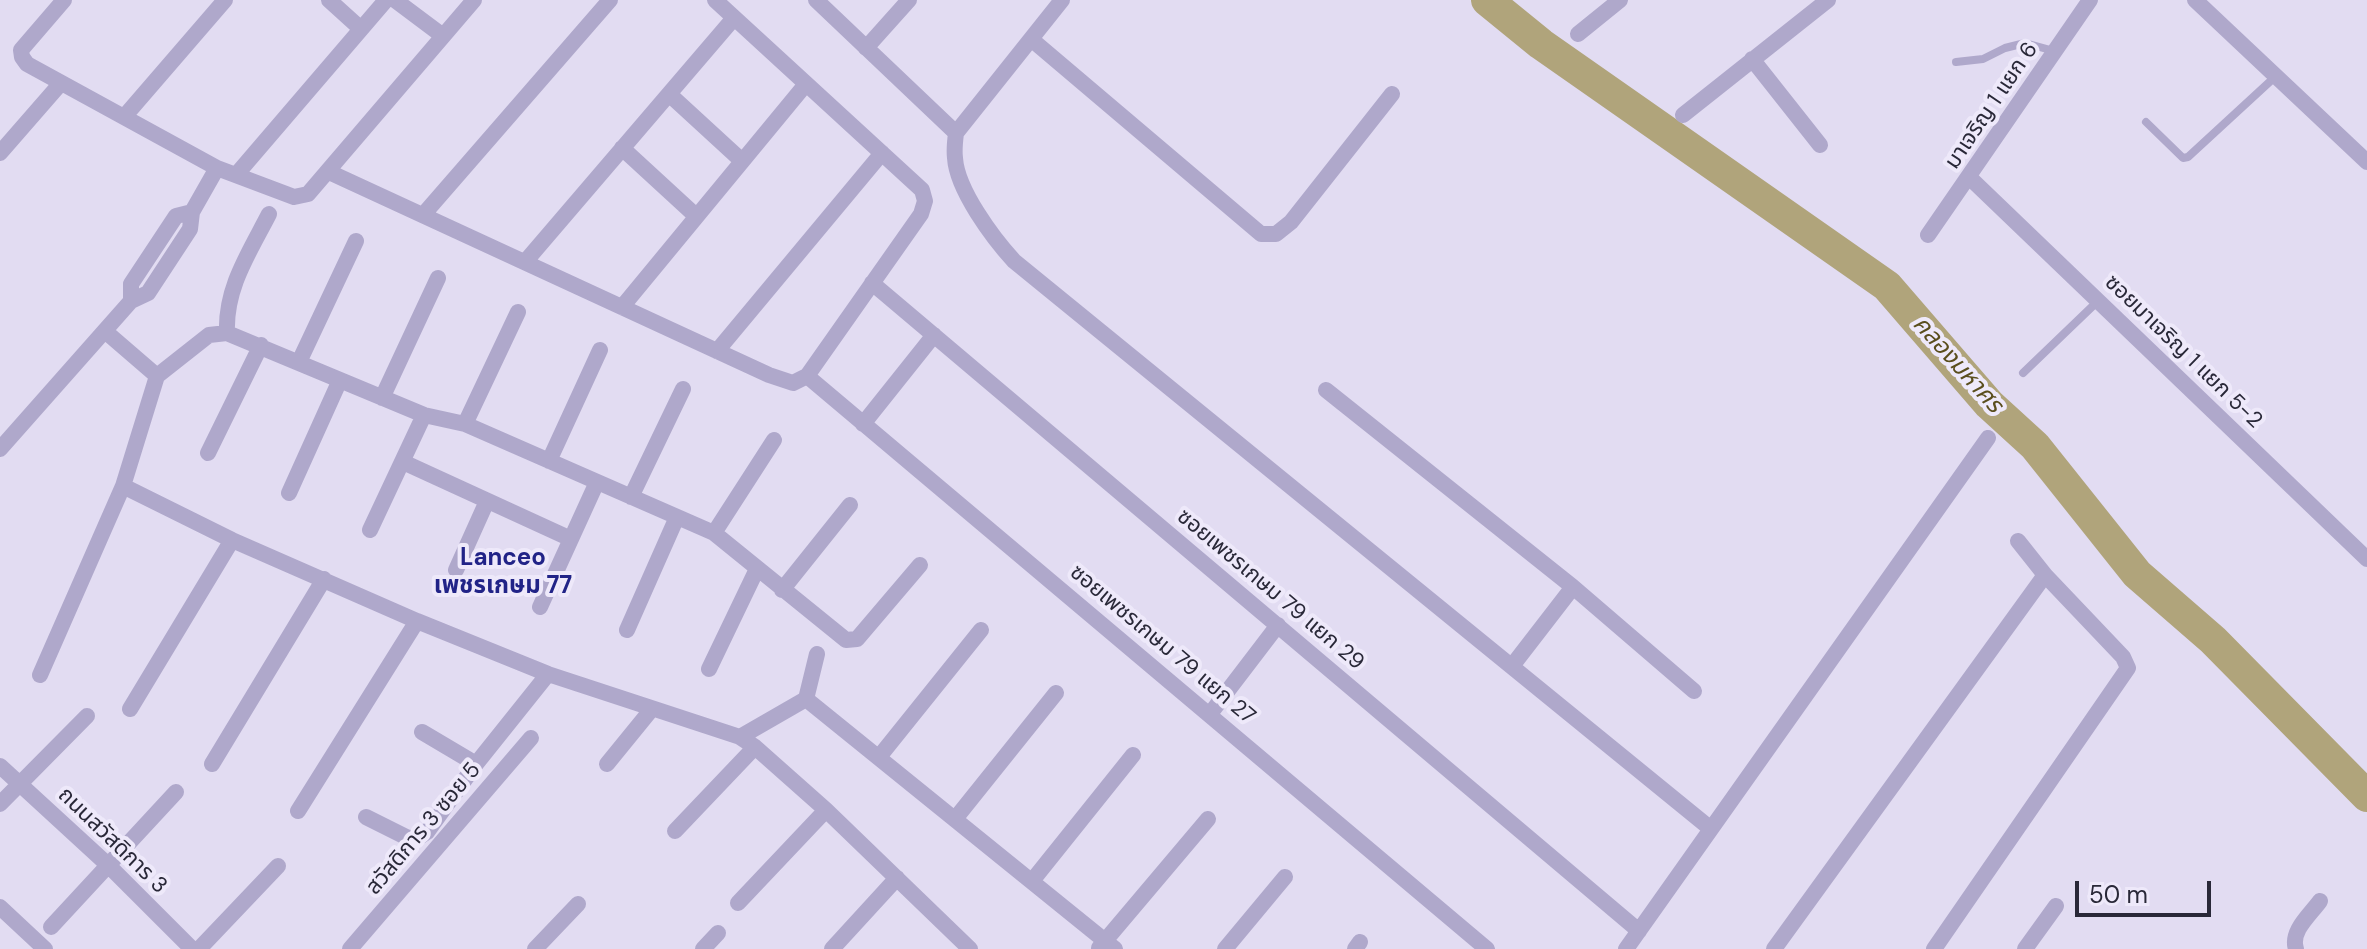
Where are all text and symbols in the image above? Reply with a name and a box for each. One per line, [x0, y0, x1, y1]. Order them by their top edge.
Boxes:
street label: มาเจริญ 1 แยก 6 [1940, 38, 2044, 174]
street label: ซอยมาเจริญ 1 แยก 5-2 [2099, 270, 2267, 434]
water label: คลองมหาศร [1906, 311, 2008, 419]
street label: ซอยเพชรเกษม 79 แยก 29 [1171, 504, 1369, 676]
district label: Lanceo เพชรเกษม 77 [434, 545, 572, 601]
street label: ซอยเพชรเกษม 79 แยก 27 [1064, 560, 1260, 730]
street label: สวัสดิการ 3 ซอย 5 [361, 758, 487, 900]
street label: ถนนสวัสดิการ 3 [52, 782, 172, 900]
scale bar [2079, 865, 2215, 915]
text: 50 m [2089, 879, 2148, 910]

